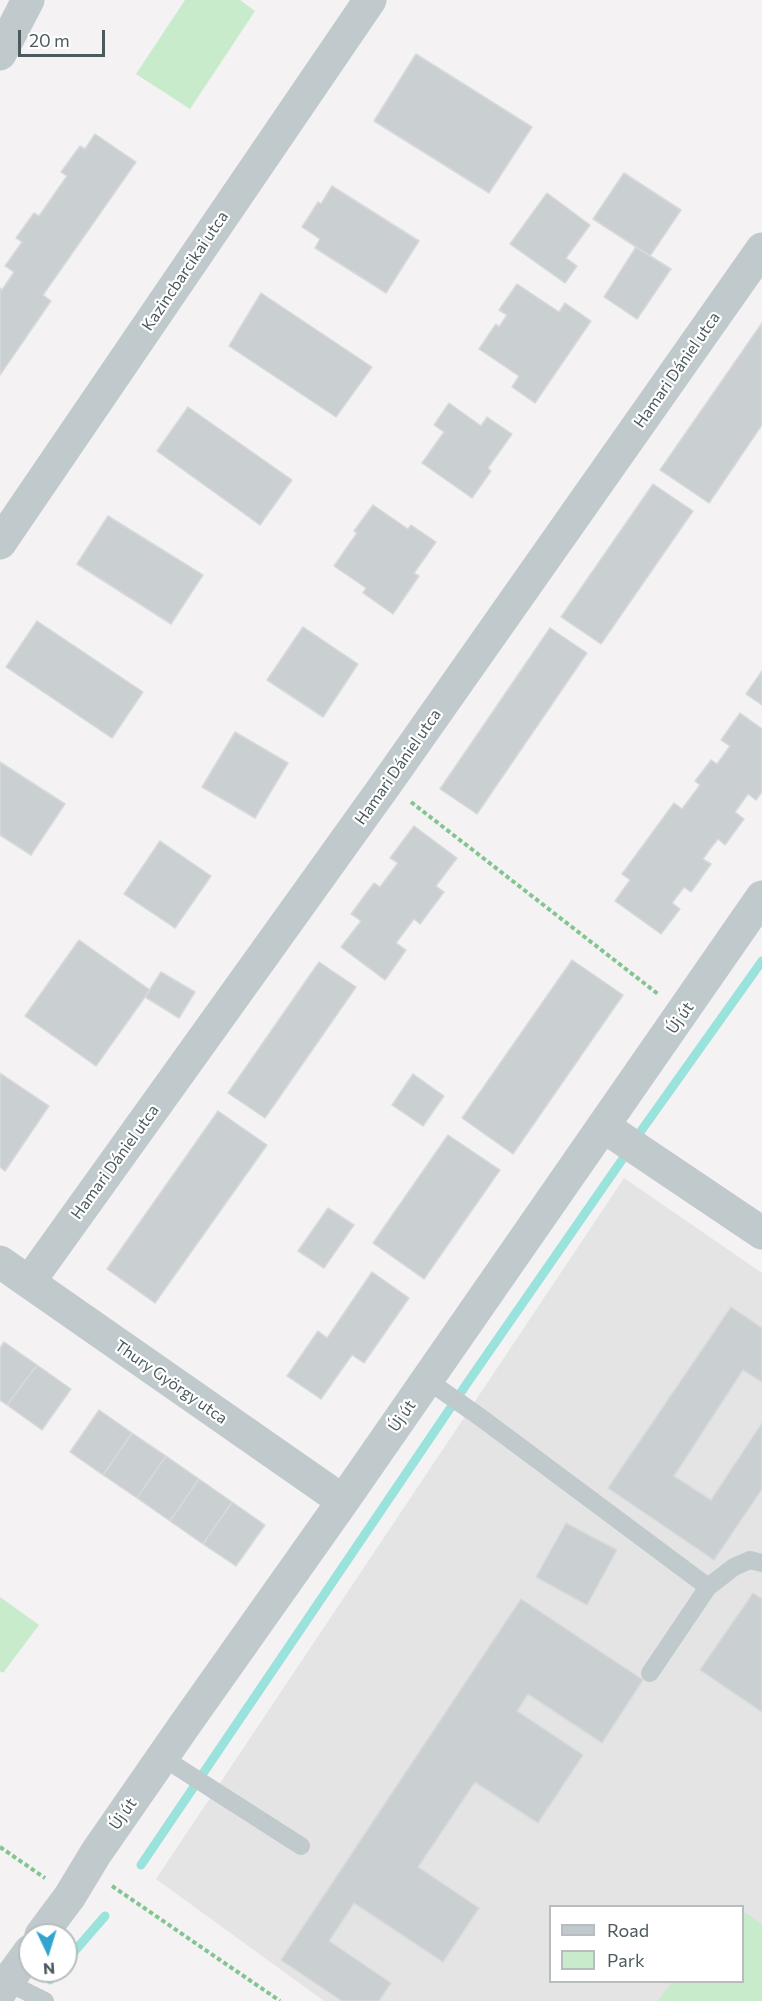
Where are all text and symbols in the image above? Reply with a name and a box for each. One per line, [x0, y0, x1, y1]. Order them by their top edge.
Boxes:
scale bar [21, 18, 108, 56]
text: 20 m [29, 29, 70, 51]
street label: Kazincbarcikai utca [138, 208, 232, 334]
street label: Hamari Dániel utca [630, 308, 724, 432]
street label: Hamari Dániel utca [351, 705, 445, 829]
street label: Új út [662, 998, 698, 1038]
street label: Hamari Dániel utca [67, 1101, 163, 1223]
street label: Thury György utca [111, 1336, 231, 1428]
street label: Új út [384, 1396, 420, 1436]
street label: Új út [105, 1794, 141, 1834]
legend [549, 1905, 744, 1983]
text: Road [607, 1919, 649, 1941]
north arrow [18, 1923, 78, 1983]
text: Park [607, 1949, 645, 1971]
text: N [43, 1960, 56, 1979]

